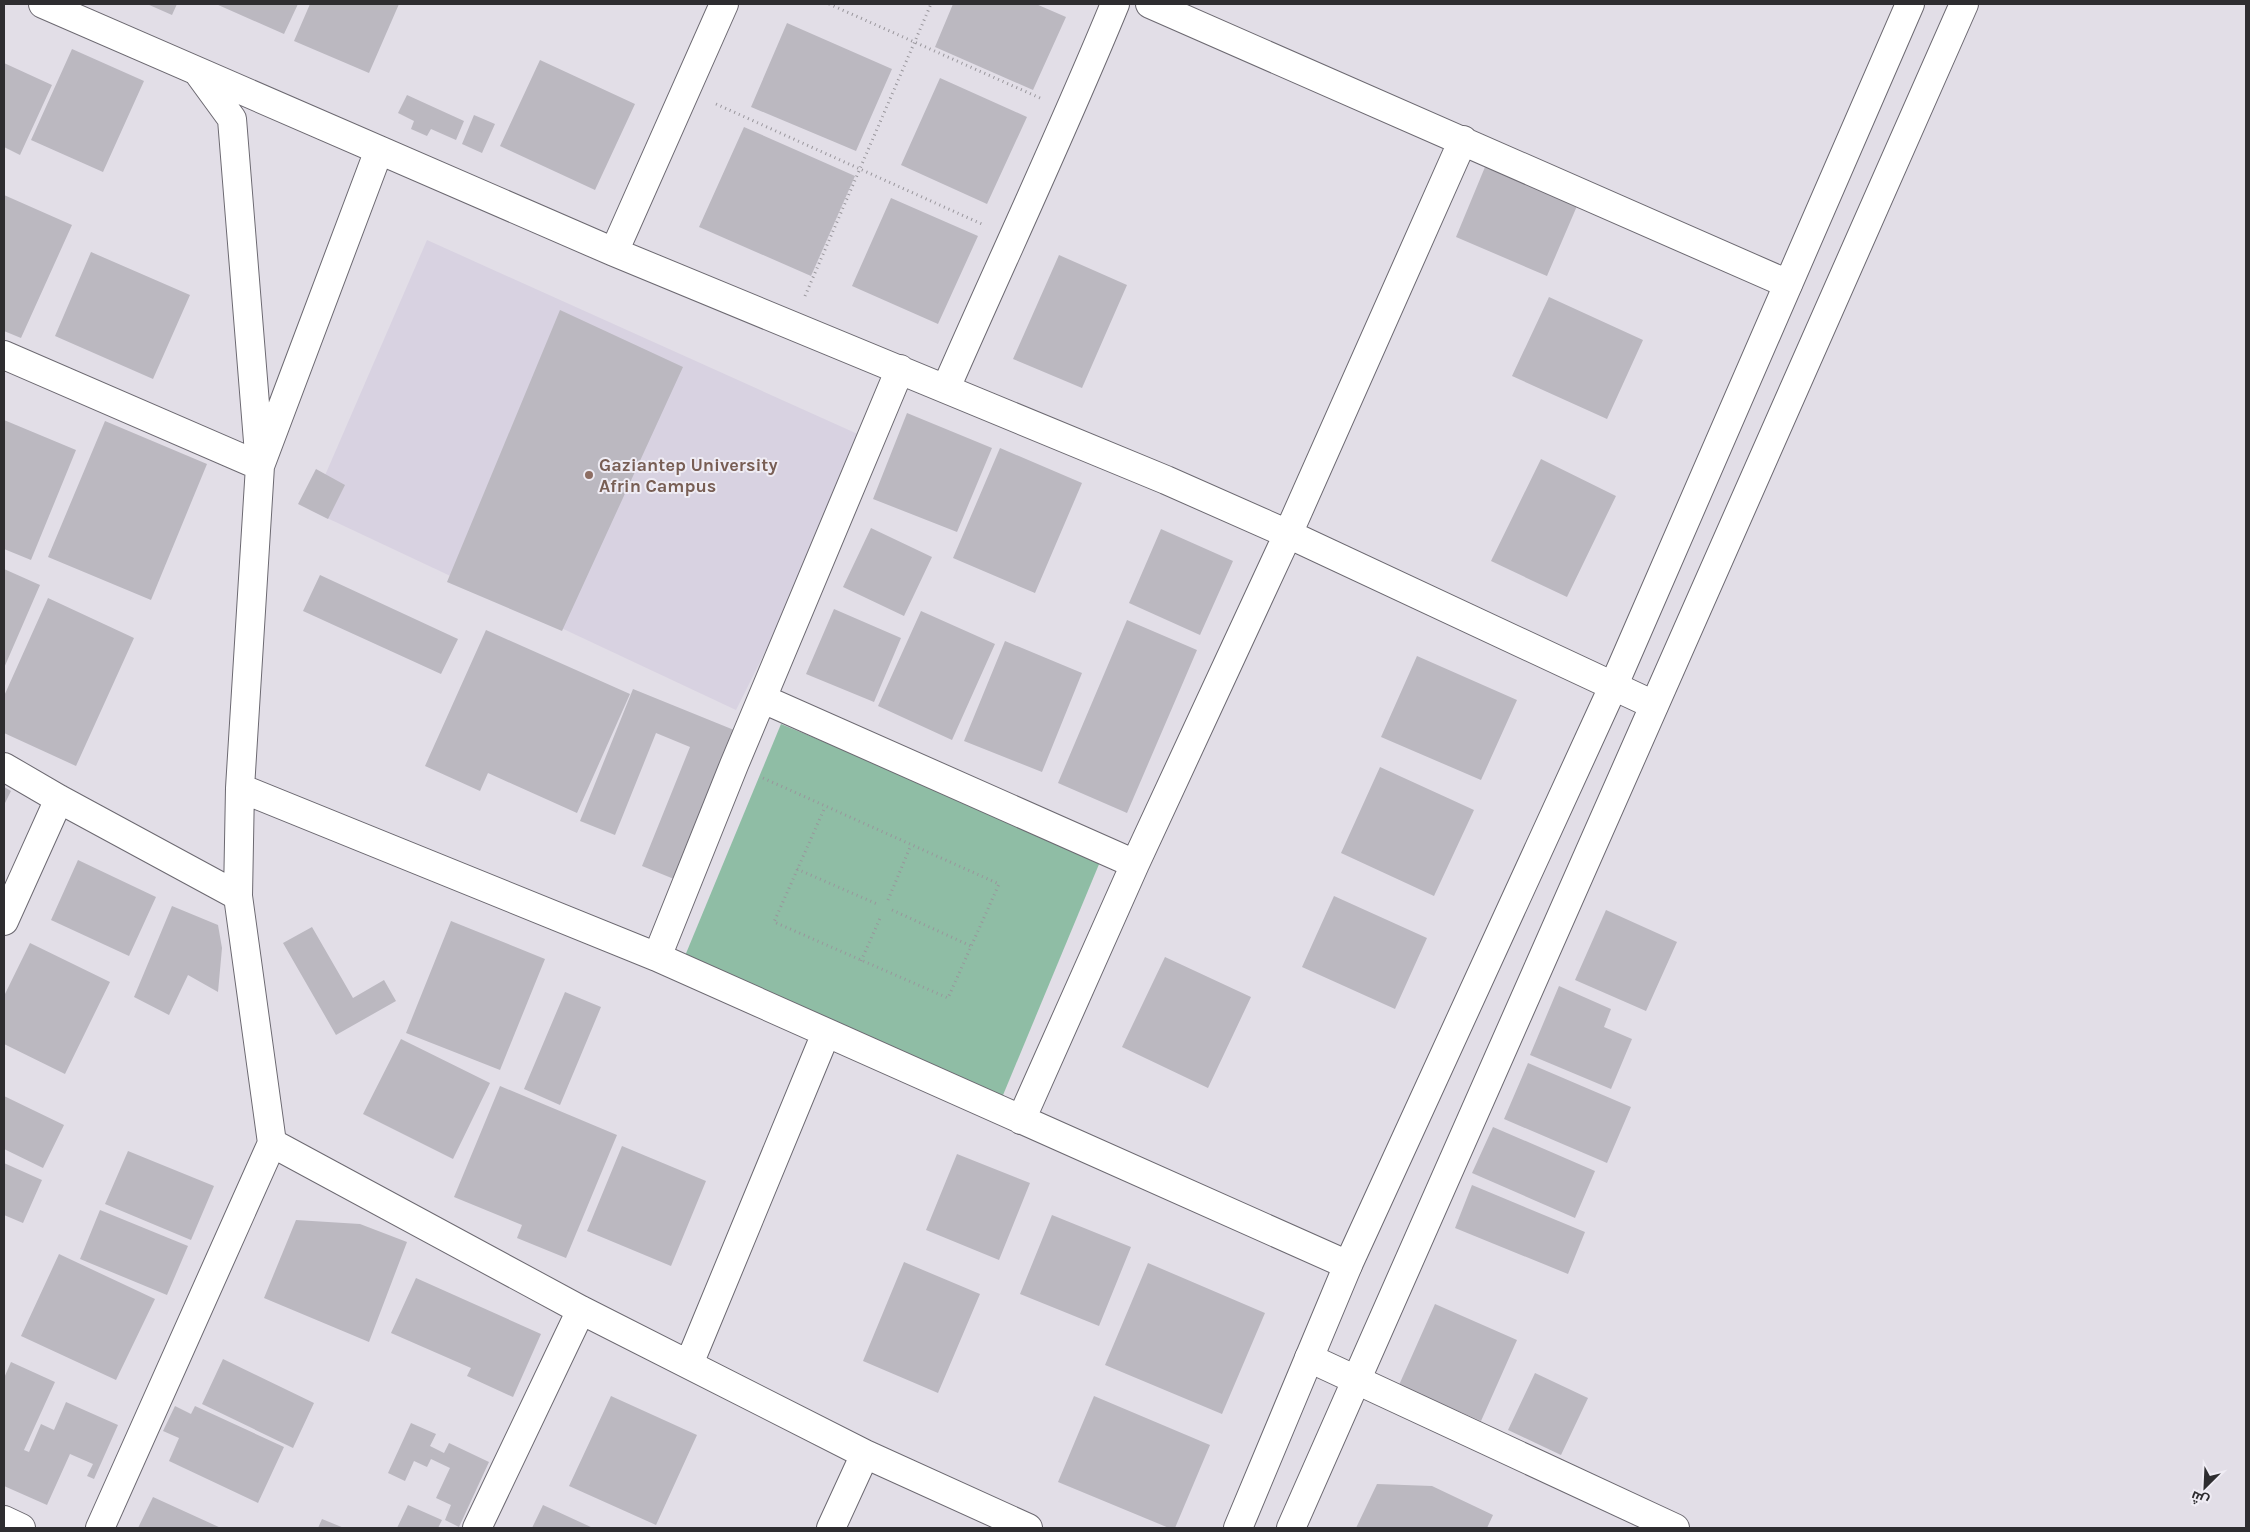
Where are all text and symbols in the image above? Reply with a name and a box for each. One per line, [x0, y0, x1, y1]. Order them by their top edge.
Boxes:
place label: Gaziantep University Afrin Campus [599, 454, 778, 497]
marker: Gaziantep University Afrin Campus [583, 469, 595, 481]
north arrow [2180, 1462, 2230, 1512]
text: ش [2188, 1487, 2212, 1510]

